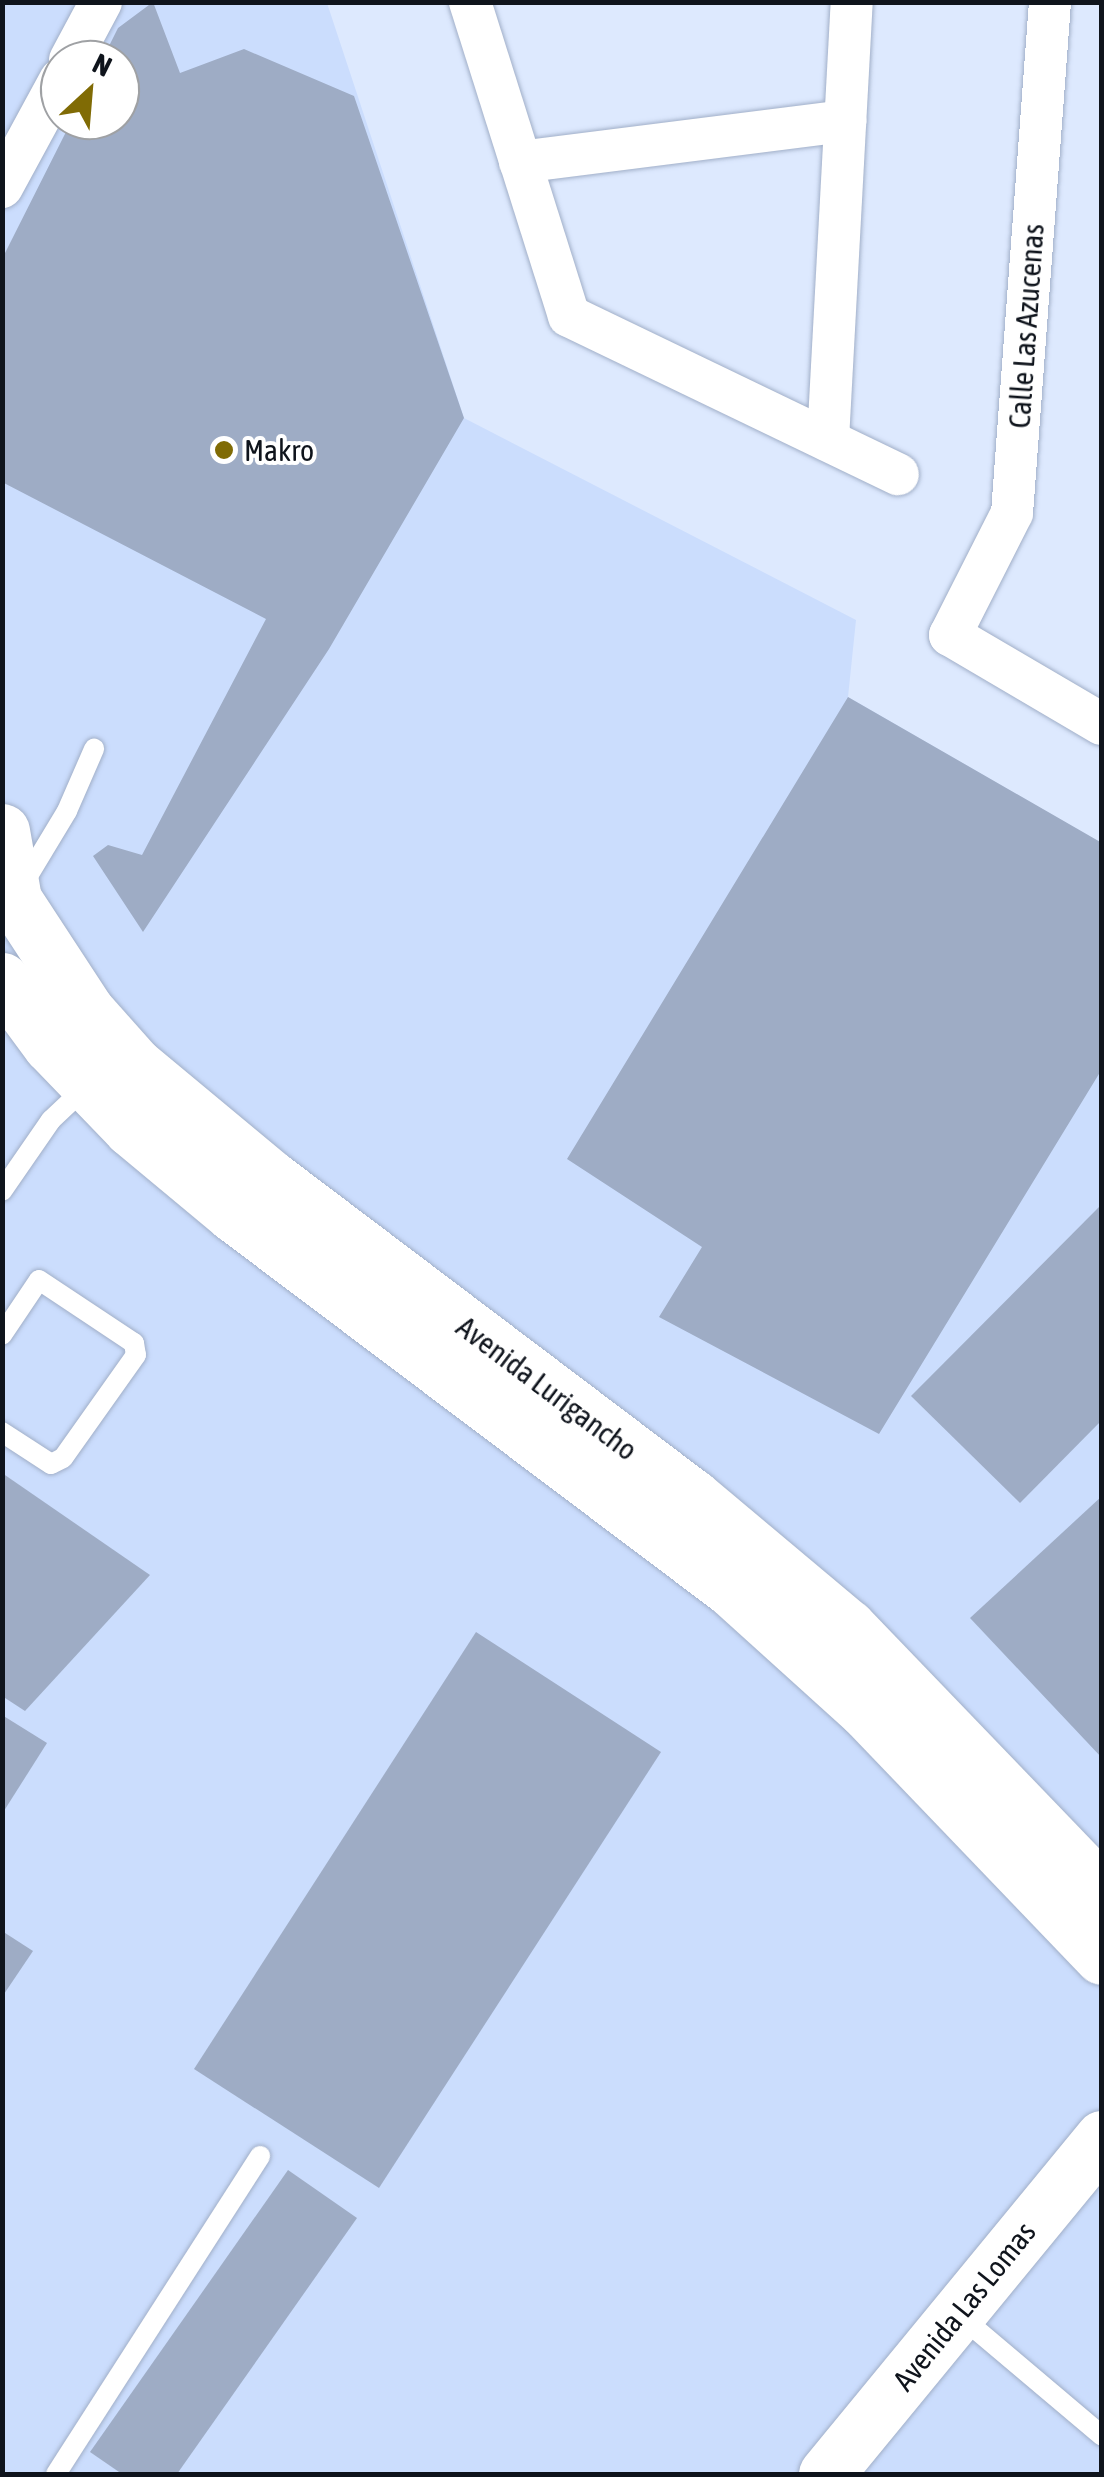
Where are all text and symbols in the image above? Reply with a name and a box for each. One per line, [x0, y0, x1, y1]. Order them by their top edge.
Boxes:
north arrow [40, 40, 140, 140]
text: N [88, 47, 117, 83]
street label: Calle Las Azucenas [1001, 223, 1051, 429]
place label: Makro [244, 432, 314, 468]
marker: Makro [213, 439, 235, 461]
street label: Avenida Lurigancho [450, 1308, 644, 1468]
street label: Avenida Las Lomas [885, 2215, 1043, 2397]

